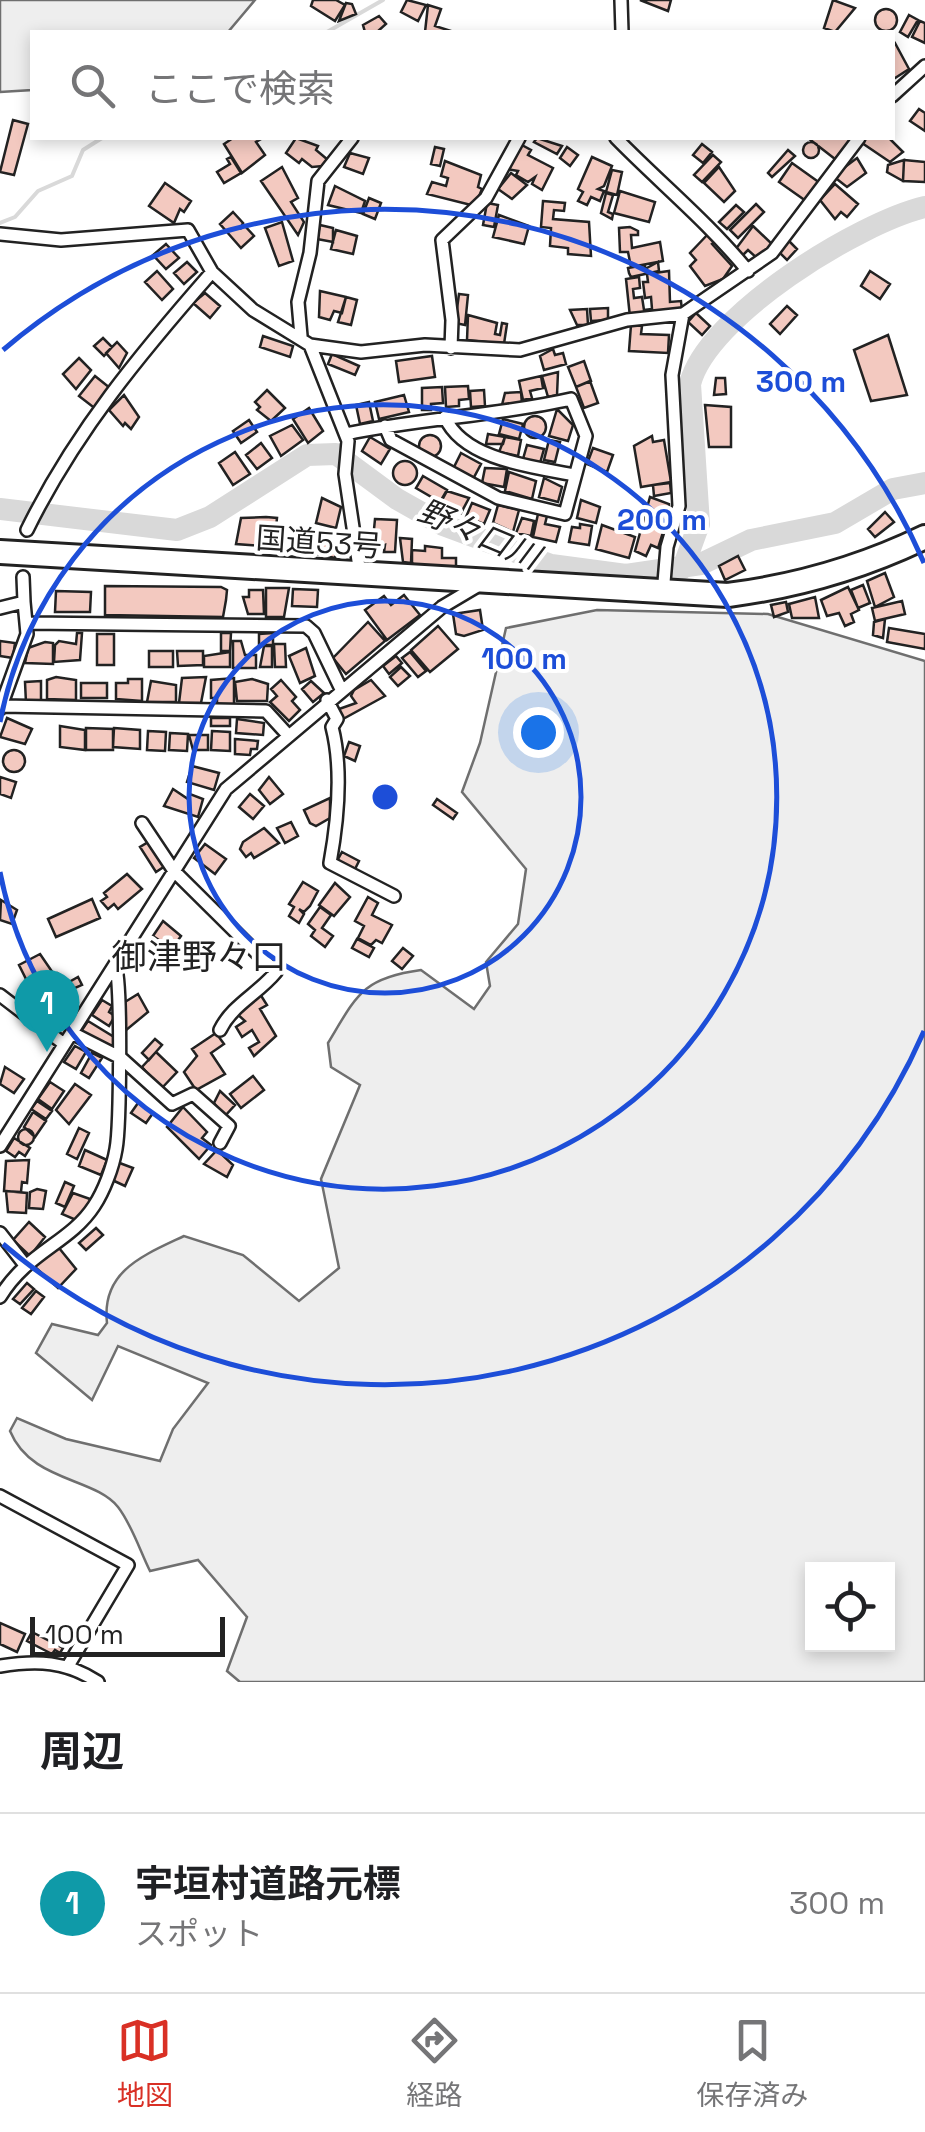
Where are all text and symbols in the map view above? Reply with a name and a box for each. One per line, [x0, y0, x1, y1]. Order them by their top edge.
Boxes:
search box [30, 30, 895, 140]
icon: search [65, 58, 120, 113]
text: ここで検索 [145, 65, 335, 113]
text: 300 m [756, 362, 846, 401]
water label: 野々口川 [412, 491, 548, 579]
text: 200 m [617, 500, 707, 539]
street label: 国道53号 [255, 518, 383, 566]
text: 100 m [481, 639, 567, 678]
your location [513, 707, 564, 758]
centre of rings [367, 779, 403, 815]
district label: 御津野々口 [111, 935, 287, 979]
pin: 1 [15, 970, 80, 1052]
map controls [805, 1562, 895, 1652]
button: locate [805, 1562, 895, 1652]
scale bar [30, 1612, 225, 1656]
text: 100 m [45, 1616, 124, 1652]
text: 周辺 [40, 1725, 124, 1778]
text: 宇垣村道路元標 [135, 1860, 401, 1908]
text: 1 [65, 1883, 80, 1923]
text: 300 m [789, 1883, 885, 1923]
text: スポット [135, 1914, 263, 1954]
tab: 地図 [117, 2013, 173, 2113]
tab: 経路 [406, 2013, 462, 2113]
tab: 保存済み [696, 2013, 808, 2113]

